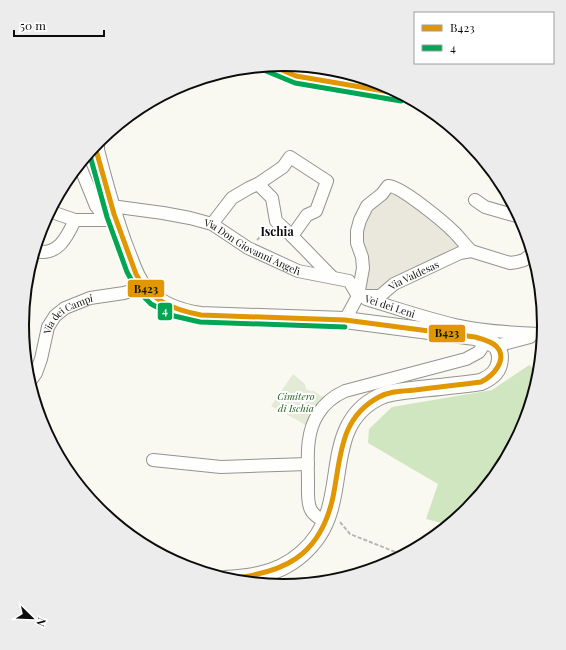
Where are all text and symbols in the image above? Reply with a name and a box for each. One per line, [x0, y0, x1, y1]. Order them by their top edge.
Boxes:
scale bar [14, 12, 104, 38]
legend [414, 12, 554, 64]
text: 50 m [20, 17, 46, 33]
text: B423 [450, 19, 475, 35]
text: 4 [450, 39, 456, 55]
street label: Via Don Giovanni Angeli [202, 215, 301, 278]
district label: Ischia [260, 223, 294, 239]
street label: Via Valdesas [384, 257, 441, 294]
line badge: B423 [127, 279, 165, 298]
text: B423 [134, 281, 158, 296]
street label: Via dei Campi [39, 291, 94, 336]
street label: Vei dei Leni [362, 291, 417, 321]
line badge: 4 [157, 302, 173, 321]
text: 4 [162, 303, 168, 318]
line badge: B423 [428, 324, 466, 343]
text: B423 [435, 325, 459, 340]
park label: Cimitero di Ischia [277, 389, 315, 415]
north arrow [12, 598, 52, 638]
text: N [33, 616, 50, 629]

